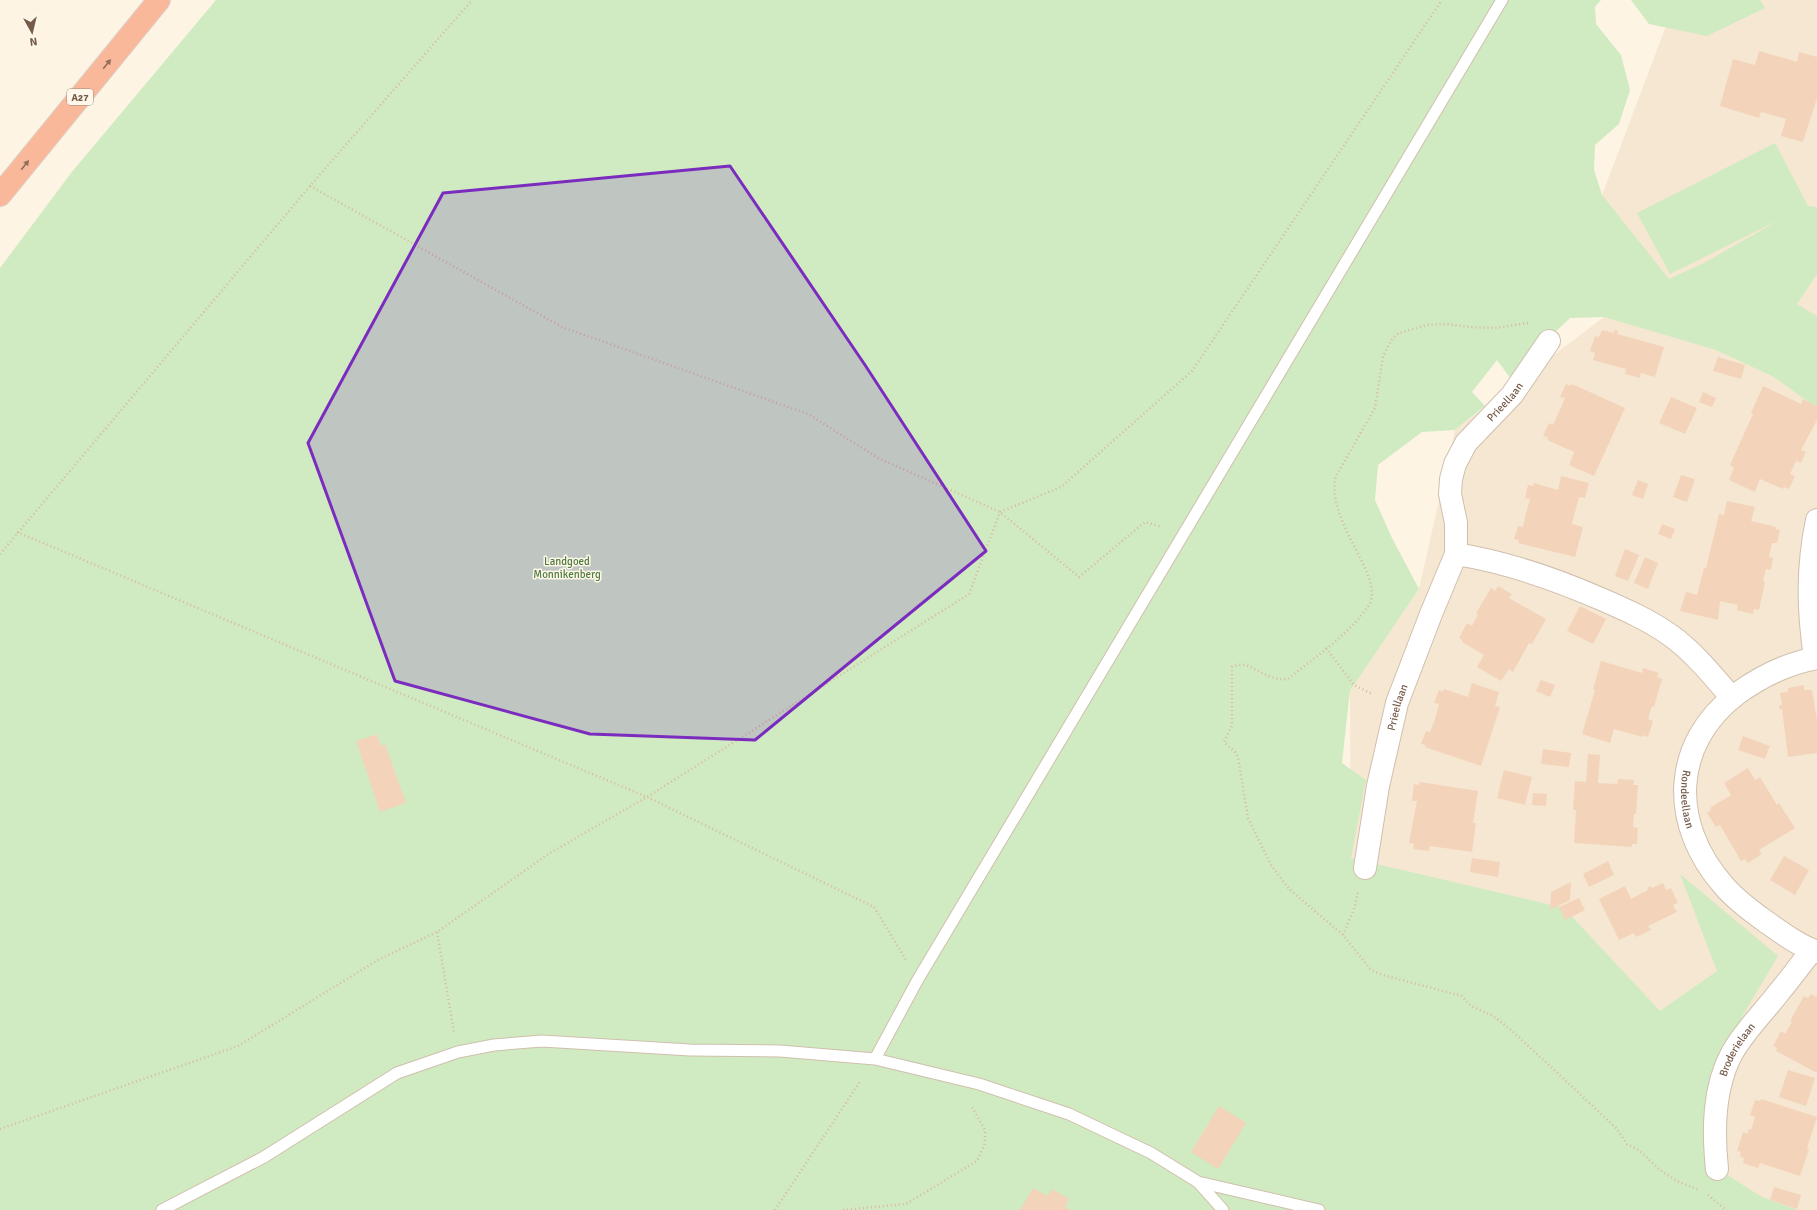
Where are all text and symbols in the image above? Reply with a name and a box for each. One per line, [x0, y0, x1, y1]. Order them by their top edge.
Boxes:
north arrow [12, 12, 52, 52]
text: N [29, 34, 38, 48]
one-way arrow [102, 59, 111, 70]
road number: A27 [67, 89, 93, 105]
one-way arrow [20, 159, 29, 170]
street label: Prieellaan [1484, 380, 1526, 424]
park label: Landgoed Monnikenberg [533, 555, 601, 581]
street label: Prieellaan [1385, 682, 1411, 732]
street label: Rondeellaan [1678, 769, 1696, 830]
street label: Broderielaan [1717, 1020, 1758, 1078]

